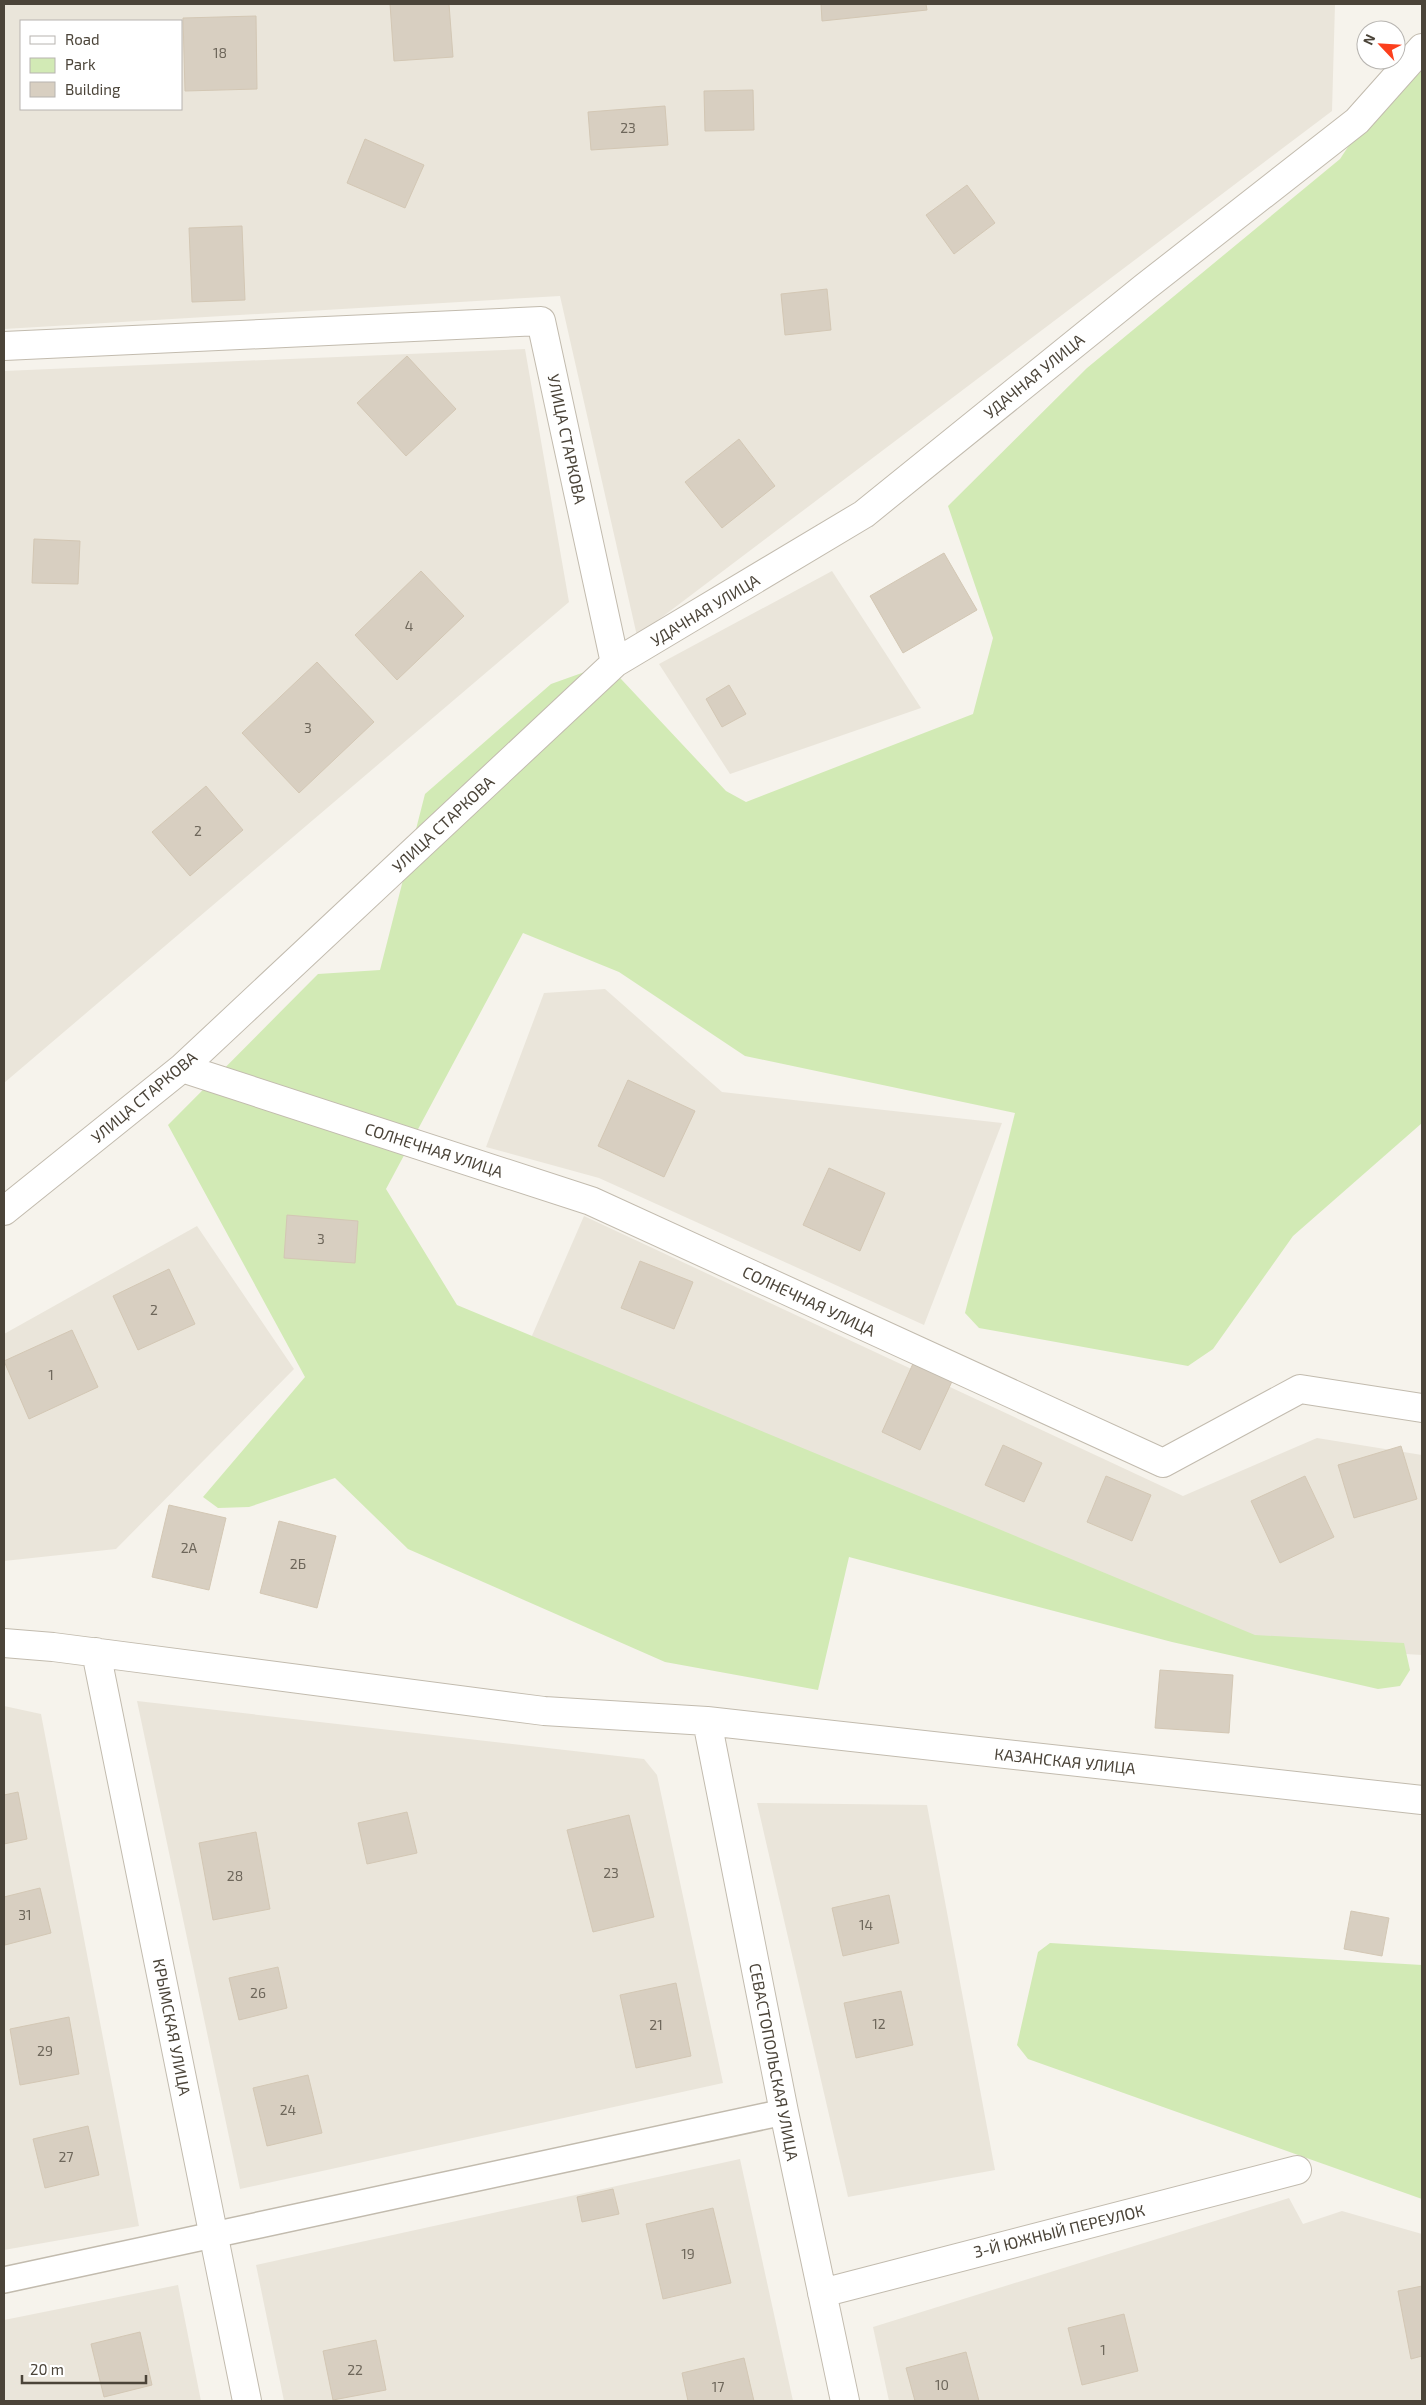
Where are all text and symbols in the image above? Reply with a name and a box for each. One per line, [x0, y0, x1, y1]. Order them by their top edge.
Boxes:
legend [20, 20, 182, 110]
north arrow [1356, 20, 1406, 70]
text: Road [65, 30, 100, 48]
text: N [1359, 31, 1379, 47]
house number: 18 [213, 44, 227, 61]
text: Park [65, 55, 96, 73]
text: Building [65, 80, 121, 98]
house number: 23 [620, 119, 636, 136]
street label: УДАЧНАЯ УЛИЦА [980, 329, 1088, 422]
street label: УЛИЦА СТАРКОВА [544, 372, 591, 506]
street label: УДАЧНАЯ УЛИЦА [647, 570, 763, 649]
house number: 4 [405, 617, 413, 634]
house number: 3 [304, 719, 312, 736]
street label: УЛИЦА СТАРКОВА [388, 772, 498, 876]
house number: 2 [194, 822, 202, 839]
street label: УЛИЦА СТАРКОВА [87, 1047, 200, 1146]
street label: СОЛНЕЧНАЯ УЛИЦА [363, 1118, 506, 1181]
house number: 3 [317, 1230, 325, 1247]
street label: СОЛНЕЧНАЯ УЛИЦА [740, 1261, 879, 1340]
house number: 2 [150, 1301, 158, 1318]
house number: 1 [48, 1366, 54, 1383]
house number: 2А [181, 1539, 198, 1556]
house number: 2Б [290, 1555, 306, 1572]
street label: КАЗАНСКАЯ УЛИЦА [994, 1744, 1137, 1777]
house number: 23 [603, 1864, 619, 1881]
house number: 28 [227, 1867, 243, 1884]
house number: 31 [18, 1906, 32, 1923]
house number: 14 [859, 1916, 873, 1933]
street label: КРЫМСКАЯ УЛИЦА [150, 1957, 195, 2097]
street label: СЕВАСТОПОЛЬСКАЯ УЛИЦА [746, 1962, 803, 2162]
house number: 26 [250, 1984, 266, 2001]
house number: 12 [872, 2015, 886, 2032]
house number: 21 [649, 2016, 663, 2033]
house number: 29 [37, 2042, 53, 2059]
house number: 24 [280, 2101, 296, 2118]
house number: 27 [58, 2148, 74, 2165]
street label: 3-Й ЮЖНЫЙ ПЕРЕУЛОК [971, 2200, 1147, 2261]
house number: 19 [681, 2245, 695, 2262]
house number: 1 [1100, 2341, 1106, 2358]
scale bar [22, 2352, 146, 2384]
text: 20 m [30, 2360, 64, 2378]
house number: 22 [347, 2361, 363, 2378]
house number: 10 [935, 2376, 949, 2393]
house number: 17 [712, 2378, 724, 2395]

